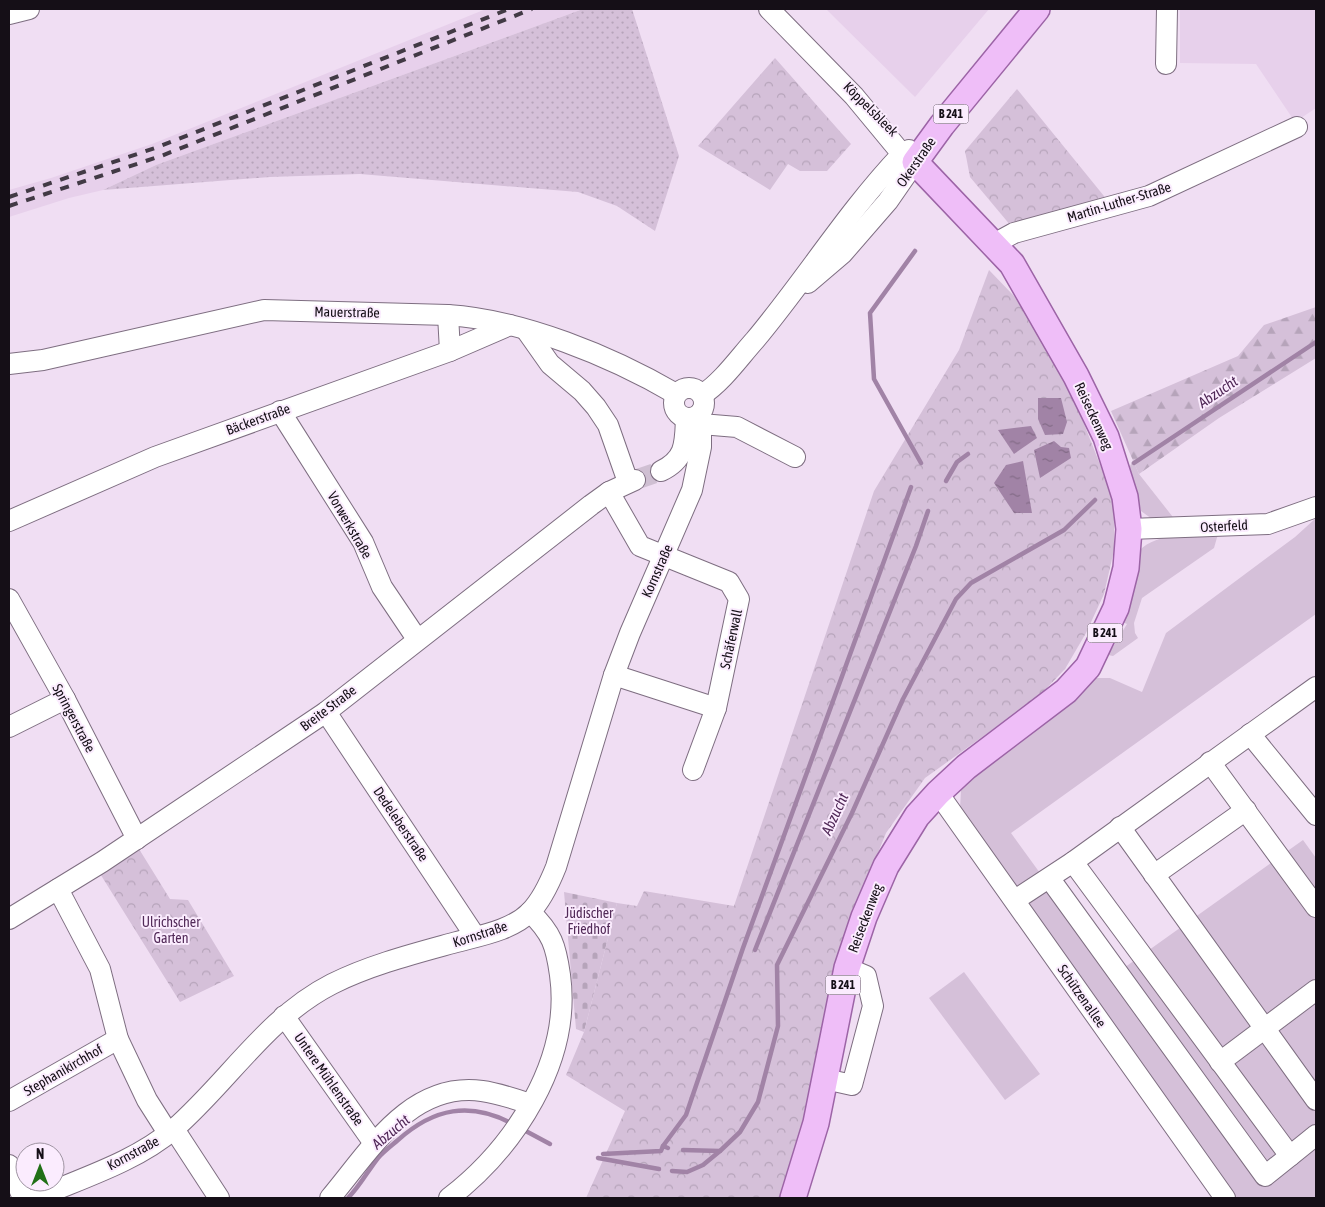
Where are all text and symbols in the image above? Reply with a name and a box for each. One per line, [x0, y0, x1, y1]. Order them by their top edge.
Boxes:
street label: Köppelsbleek [840, 78, 902, 140]
road number: B 241 [934, 105, 968, 124]
street label: Okerstraße [893, 134, 939, 190]
street label: Martin-Luther-Straße [1065, 179, 1173, 225]
street label: Mauerstraße [314, 303, 380, 321]
water label: Abzucht [1194, 372, 1241, 412]
street label: Reiseckenweg [1071, 380, 1117, 452]
street label: Bäckerstraße [224, 400, 292, 438]
street label: Vorwerkstraße [324, 489, 376, 561]
street label: Osterfeld [1200, 517, 1248, 535]
street label: Kornstraße [638, 542, 676, 600]
street label: Schäferwall [717, 607, 745, 670]
road number: B 241 [1088, 624, 1122, 642]
street label: Springerstraße [49, 681, 99, 755]
street label: Breite Straße [297, 682, 359, 734]
street label: Dedeleberstraße [370, 784, 432, 864]
water label: Abzucht [817, 790, 852, 838]
street label: Reiseckenweg [845, 881, 885, 955]
park label: Jüdischer Friedhof [565, 905, 614, 937]
park label: Ulrichscher Garten [142, 914, 201, 946]
street label: Kornstraße [451, 918, 509, 950]
street label: Schützenallee [1054, 961, 1110, 1031]
road number: B 241 [826, 976, 860, 994]
street label: Untere Mühlenstraße [291, 1030, 367, 1128]
street label: Stephanikirchhof [21, 1041, 105, 1099]
water label: Abzucht [367, 1110, 414, 1153]
street label: Kornstraße [104, 1133, 162, 1173]
north arrow [15, 1142, 65, 1192]
text: N [36, 1146, 44, 1162]

